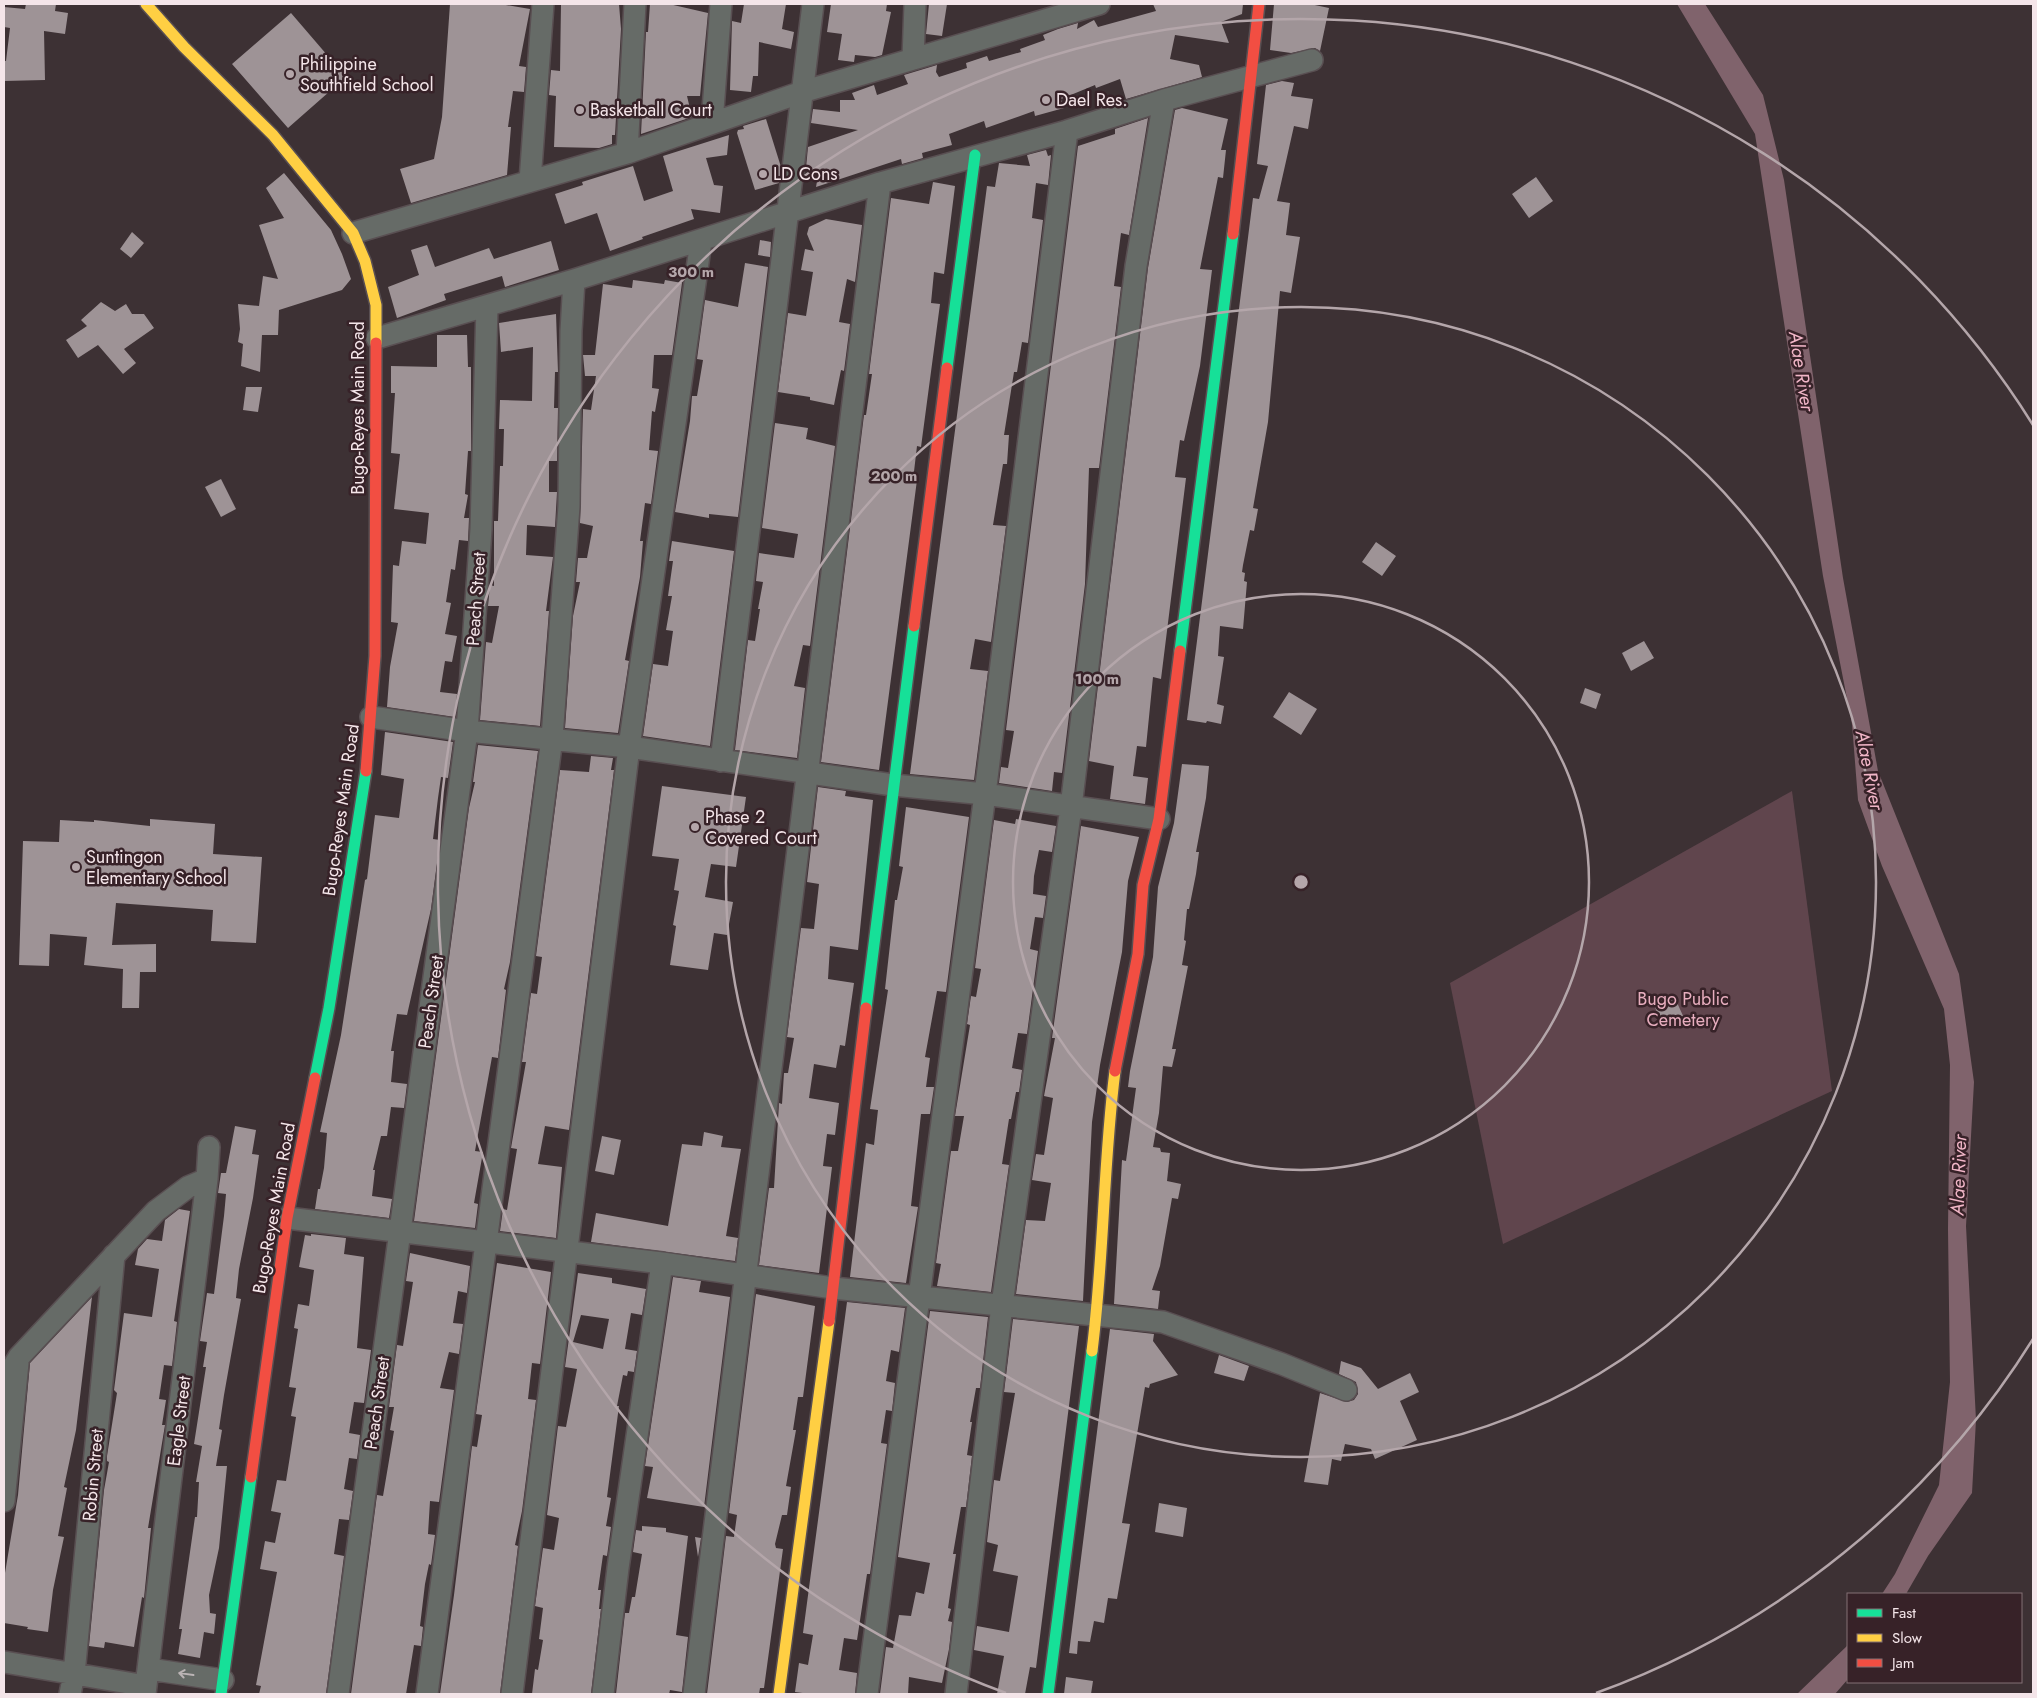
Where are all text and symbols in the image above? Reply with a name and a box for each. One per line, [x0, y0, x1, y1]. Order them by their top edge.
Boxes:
place label: Philippine Southfield School [300, 51, 434, 98]
marker: Philippine Southfield School [284, 68, 296, 80]
place label: Dael Res. [1056, 87, 1128, 113]
marker: Dael Res. [1040, 94, 1052, 106]
place label: Basketball Court [590, 97, 713, 123]
marker: Basketball Court [574, 104, 586, 116]
place label: LD Cons [773, 161, 838, 187]
marker: LD Cons [757, 168, 769, 180]
text: 300 m [668, 261, 714, 283]
street label: Bugo-Reyes Main Road [345, 321, 371, 495]
water label: Alae River [1782, 328, 1821, 415]
text: 200 m [871, 465, 917, 487]
street label: Peach Street [460, 551, 492, 647]
text: 100 m [1075, 668, 1119, 690]
street label: Bugo-Reyes Main Road [316, 722, 366, 898]
water label: Alae River [1848, 727, 1891, 814]
place label: Phase 2 Covered Court [705, 804, 817, 851]
marker: Phase 2 Covered Court [689, 821, 701, 833]
place label: Suntingon Elementary School [86, 844, 227, 891]
marker: Suntingon Elementary School [70, 861, 82, 873]
centre of rings [1292, 873, 1310, 891]
street label: Peach Street [412, 953, 450, 1050]
park label: Bugo Public Cemetery [1637, 986, 1729, 1033]
street label: Bugo-Reyes Main Road [246, 1120, 302, 1296]
water label: Alae River [1944, 1132, 1973, 1217]
street label: Peach Street [358, 1354, 396, 1451]
street label: Eagle Street [161, 1374, 198, 1468]
street label: Robin Street [76, 1427, 110, 1522]
legend [1847, 1593, 2022, 1683]
text: Fast [1892, 1602, 1916, 1624]
text: Slow [1892, 1627, 1923, 1649]
text: Jam [1890, 1652, 1915, 1674]
one-way arrow [179, 1669, 195, 1679]

